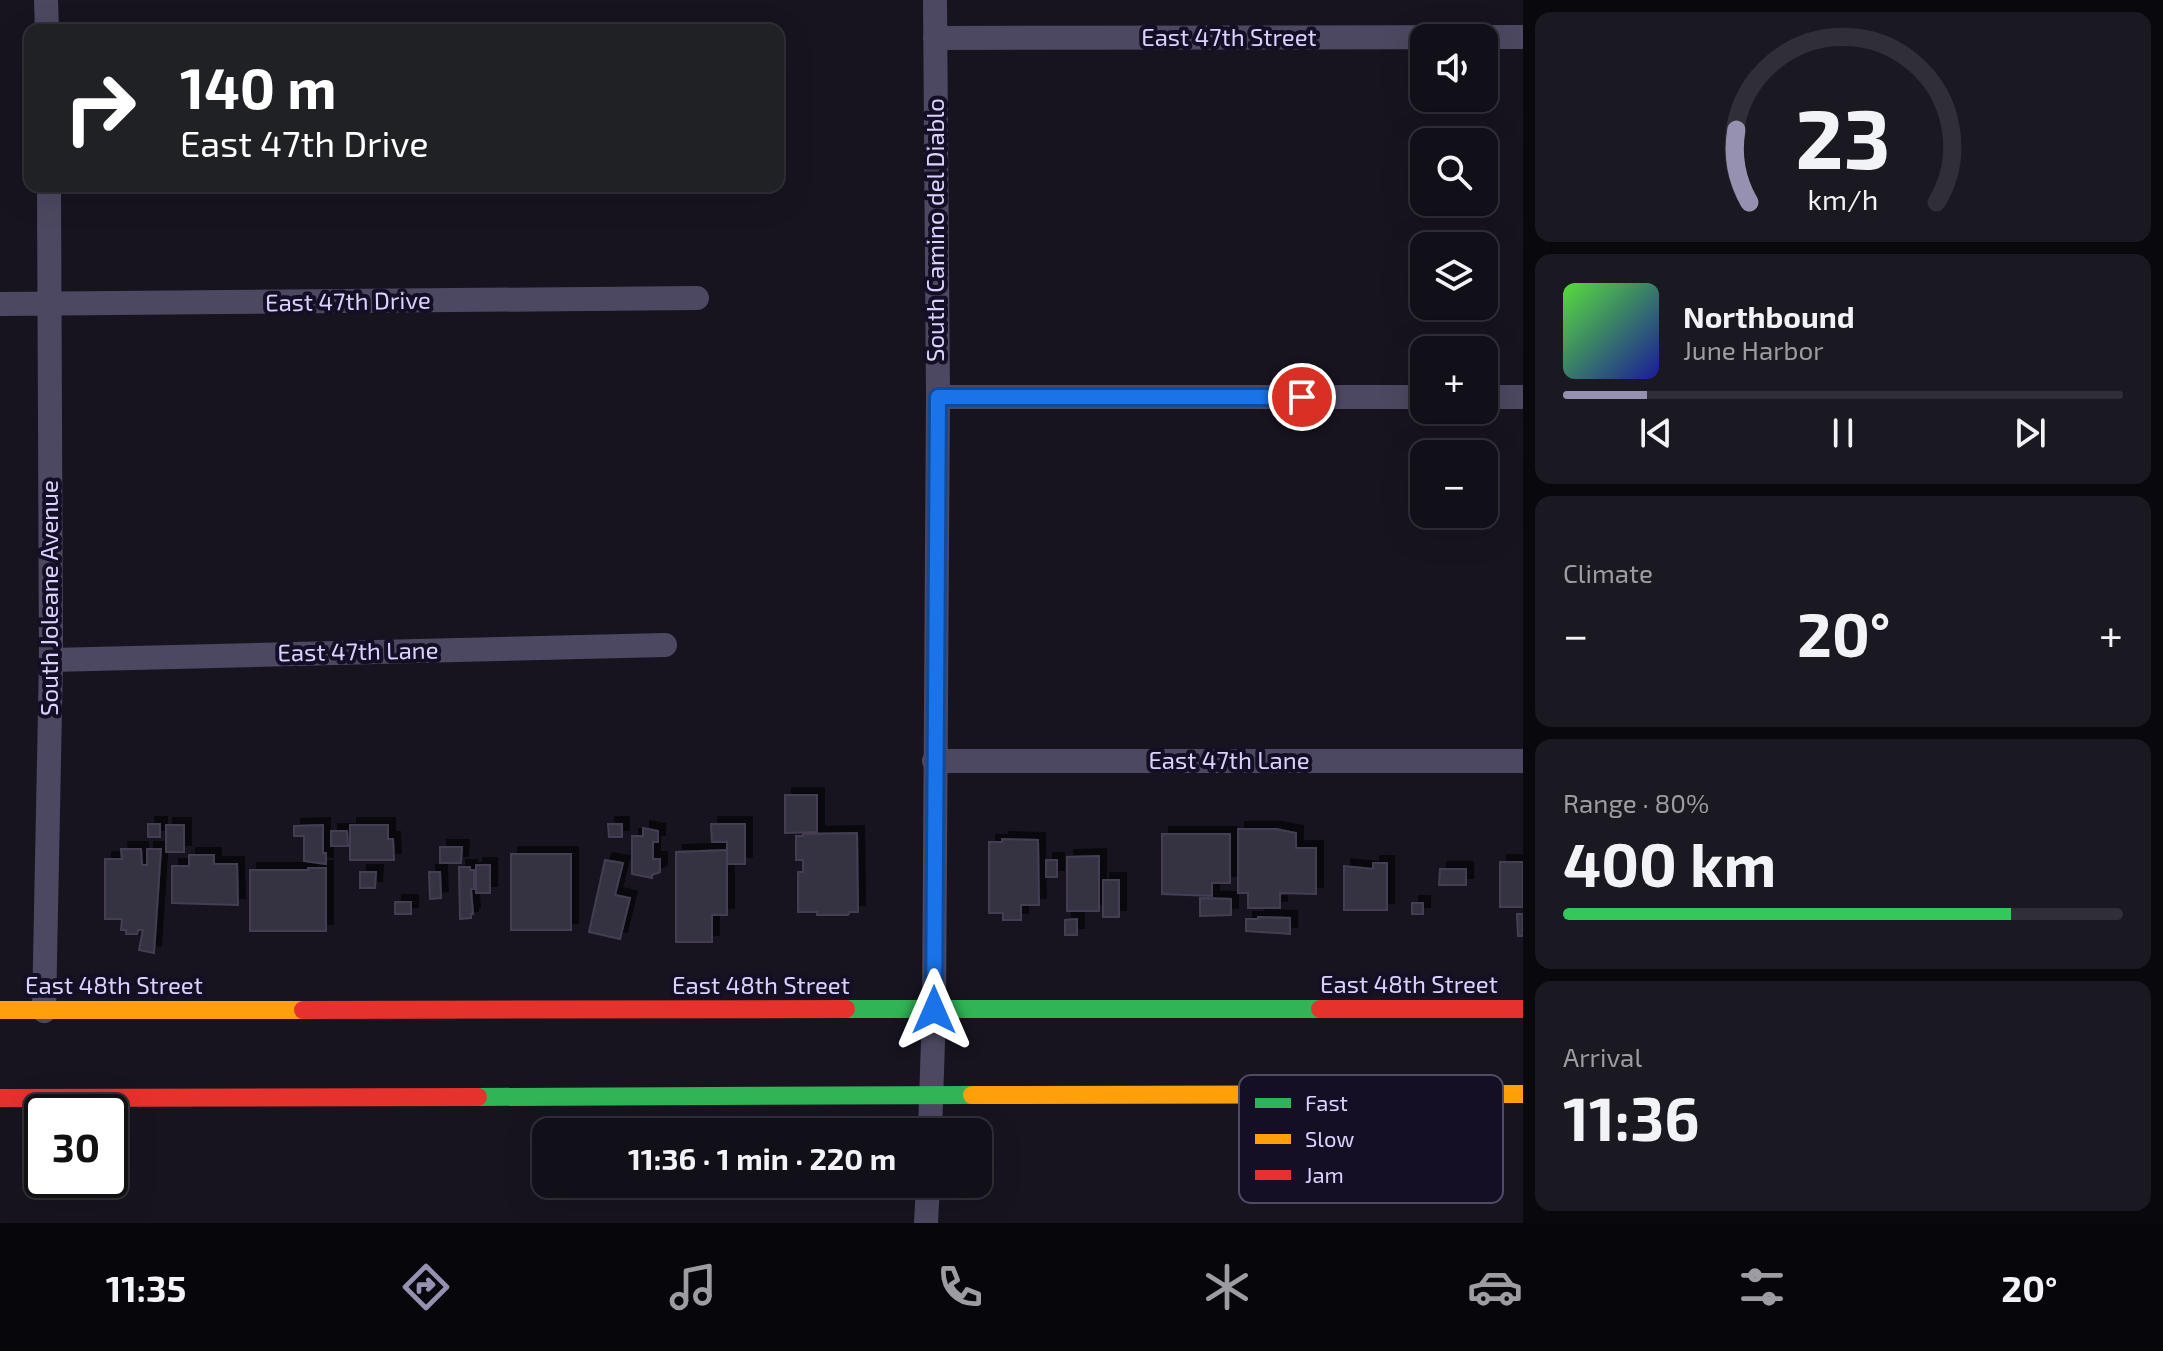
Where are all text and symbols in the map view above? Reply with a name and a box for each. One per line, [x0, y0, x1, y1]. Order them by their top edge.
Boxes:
street label: East 47th Street [1141, 22, 1317, 51]
map controls [1410, 24, 1498, 528]
button: sound [1410, 24, 1498, 112]
text: 140 m [180, 53, 337, 120]
icon: right [48, 56, 152, 160]
text: 23 [1795, 86, 1891, 186]
street label: South Camino del Diablo [920, 98, 949, 362]
text: East 47th Drive [180, 121, 429, 164]
button: search [1410, 128, 1498, 216]
text: km/h [1808, 181, 1878, 216]
button: layers [1410, 232, 1498, 320]
street label: East 47th Drive [265, 285, 431, 316]
text: Northbound [1683, 298, 1855, 334]
text: June Harbor [1683, 334, 1824, 365]
button: + [1410, 336, 1498, 424]
pin [1268, 363, 1336, 431]
icon: arrive [1280, 375, 1324, 419]
icon: previous [1634, 411, 1678, 455]
icon: pause [1821, 411, 1865, 455]
icon: next [2008, 411, 2052, 455]
button: − [1410, 440, 1498, 528]
street label: South Joleane Avenue [34, 480, 63, 716]
text: Climate [1563, 557, 1653, 588]
text: 20° [1797, 597, 1890, 669]
text: − [1563, 607, 1589, 660]
text: + [2099, 607, 2123, 660]
street label: East 47th Lane [277, 635, 439, 666]
street label: East 47th Lane [1148, 745, 1310, 774]
text: Range · 80% [1563, 787, 1709, 818]
text: 400 km [1563, 827, 1776, 899]
position arrow [892, 968, 976, 1052]
street label: East 48th Street [1320, 969, 1498, 998]
street label: East 48th Street [25, 970, 203, 999]
street label: East 48th Street [672, 970, 850, 999]
text: Arrival [1563, 1041, 1642, 1072]
legend [1239, 1075, 1503, 1203]
text: 11:36 [1563, 1081, 1700, 1153]
text: Fast [1305, 1089, 1348, 1115]
speed limit sign: 30 [24, 1094, 128, 1198]
text: Slow [1305, 1125, 1354, 1151]
text: 11:36 · 1 min · 220 m [628, 1140, 896, 1176]
text: Jam [1305, 1161, 1344, 1187]
icon: directions [398, 1259, 454, 1315]
icon: music [665, 1259, 721, 1315]
icon: phone [932, 1259, 988, 1315]
icon: climate [1199, 1259, 1255, 1315]
icon: car [1467, 1259, 1523, 1315]
icon: filters [1734, 1259, 1790, 1315]
text: 11:35 [106, 1266, 186, 1309]
text: 20° [2001, 1266, 2057, 1309]

